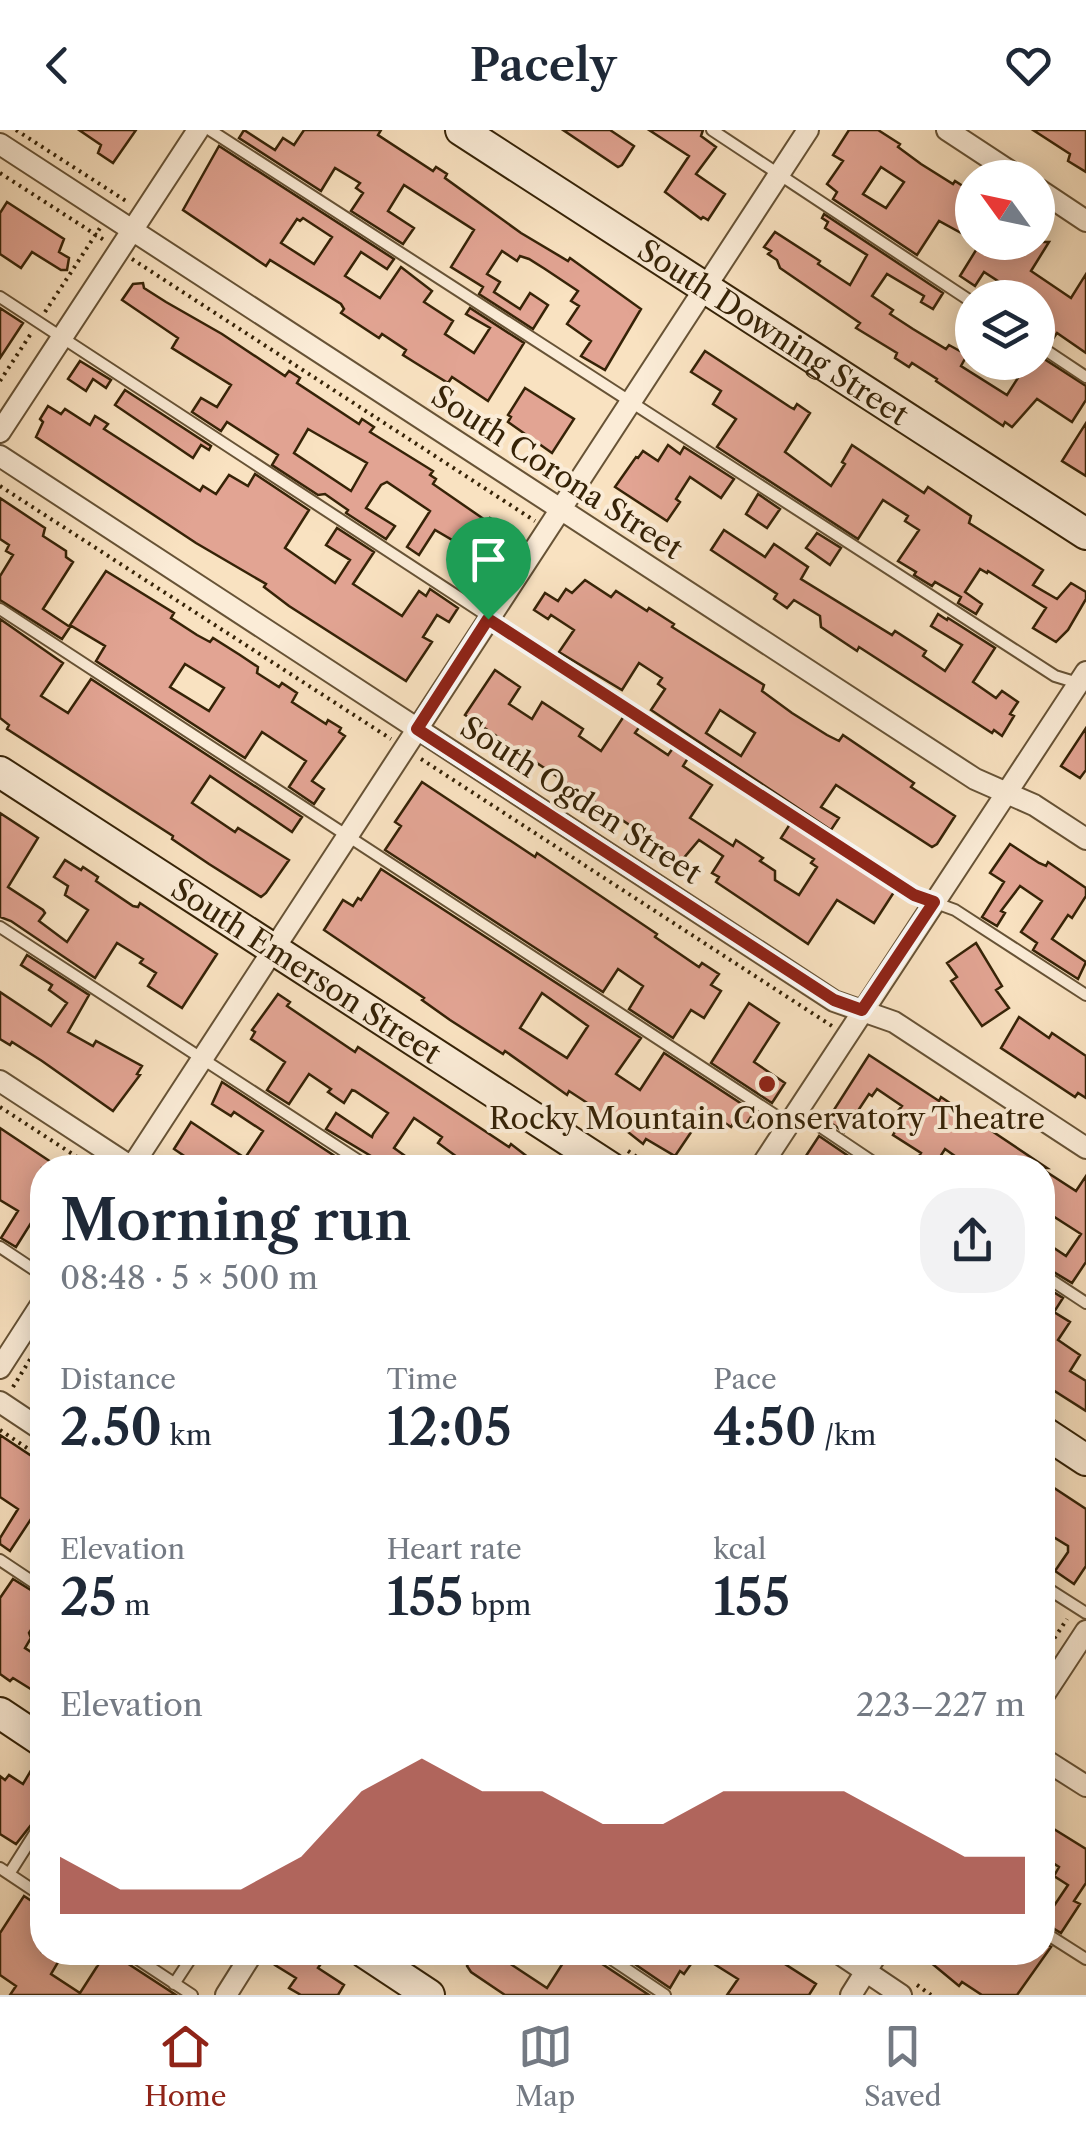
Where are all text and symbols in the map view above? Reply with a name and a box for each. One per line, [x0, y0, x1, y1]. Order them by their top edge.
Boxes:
text: Pacely [469, 37, 617, 93]
icon: back [30, 38, 85, 93]
icon: heart [1001, 38, 1056, 93]
north arrow [955, 160, 1055, 260]
map controls [955, 160, 1055, 380]
street label: South Downing Street [631, 231, 916, 433]
button: layers [955, 280, 1055, 380]
street label: South Corona Street [425, 377, 690, 567]
pin [446, 517, 531, 620]
icon: arrive [461, 532, 516, 587]
street label: South Ogden Street [454, 708, 709, 892]
street label: South Emerson Street [165, 870, 448, 1072]
marker: Rocky Mountain Conservatory Theatre [756, 1073, 778, 1095]
place label: Rocky Mountain Conservatory Theatre [489, 1100, 1045, 1137]
text: Morning run [60, 1187, 411, 1254]
button: share [920, 1188, 1025, 1293]
text: 08:48 · 5 × 500 m [60, 1258, 318, 1297]
text: Distance [60, 1362, 176, 1396]
text: Time [387, 1362, 457, 1396]
text: Pace [713, 1362, 777, 1396]
text: 2.50 [60, 1396, 162, 1458]
text: 12:05 [387, 1396, 512, 1458]
text: 4:50 [713, 1396, 817, 1458]
text: km [162, 1418, 212, 1452]
text: /km [817, 1418, 876, 1452]
text: Elevation [60, 1532, 185, 1566]
text: Heart rate [387, 1532, 522, 1566]
text: kcal [713, 1532, 766, 1566]
text: 25 [60, 1566, 117, 1628]
text: 155 [387, 1566, 464, 1628]
text: 155 [713, 1566, 790, 1628]
text: m [117, 1588, 150, 1622]
text: bpm [464, 1588, 531, 1622]
text: Elevation [60, 1685, 203, 1724]
text: 223–227 m [856, 1685, 1025, 1724]
tab: Home [144, 2019, 227, 2113]
tab: Map [515, 2019, 575, 2113]
tab: Saved [864, 2019, 942, 2113]

